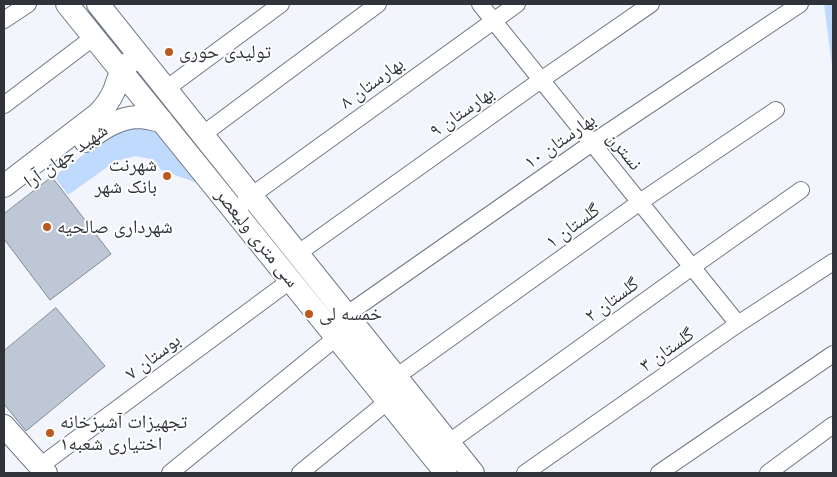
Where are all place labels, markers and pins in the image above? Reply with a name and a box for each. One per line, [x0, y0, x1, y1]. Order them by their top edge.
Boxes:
place label: تولیدی حوری [179, 41, 271, 63]
marker: تولیدی حوری [163, 46, 175, 58]
place label: شهرنت بانک شهر [95, 154, 157, 198]
marker: شهرنت بانک شهر [161, 170, 173, 182]
place label: شهرداری صالحیه [57, 216, 173, 238]
marker: شهرداری صالحیه [41, 221, 53, 233]
place label: خمسه لی [319, 303, 382, 325]
marker: خمسه لی [303, 308, 315, 320]
place label: تجهیزات آشپزخانه اختیاری شعبه۱ [60, 411, 187, 455]
marker: تجهیزات آشپزخانه اختیاری شعبه۱ [44, 427, 56, 439]

